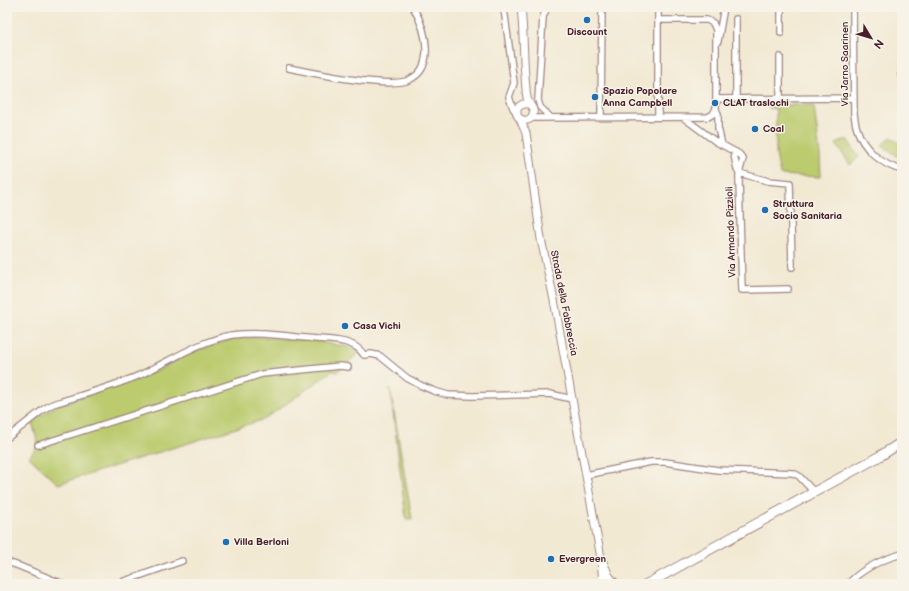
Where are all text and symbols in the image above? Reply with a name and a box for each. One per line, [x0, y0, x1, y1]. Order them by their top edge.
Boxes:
marker: Discount [582, 15, 592, 25]
north arrow [851, 18, 891, 58]
street label: Via Jarno Saarinen [839, 21, 851, 107]
place label: Discount [567, 26, 608, 38]
text: N [871, 37, 886, 51]
place label: Spazio Popolare Anna Campbell [602, 85, 677, 109]
marker: Spazio Popolare Anna Campbell [590, 92, 600, 102]
place label: CLAT traslochi [723, 97, 789, 109]
marker: CLAT traslochi [710, 98, 720, 108]
place label: Coal [763, 123, 784, 135]
marker: Coal [750, 124, 760, 134]
street label: Via Armando Pizzioli [723, 186, 739, 278]
place label: Struttura Socio Sanitaria [773, 198, 842, 222]
marker: Struttura Socio Sanitaria [760, 205, 770, 215]
street label: Strada della Fabbreccia [548, 249, 580, 357]
place label: Casa Vichi [353, 320, 401, 332]
marker: Casa Vichi [340, 321, 350, 331]
place label: Villa Berloni [234, 536, 289, 548]
marker: Villa Berloni [221, 537, 231, 547]
place label: Evergreen [559, 553, 606, 565]
marker: Evergreen [546, 554, 556, 564]

